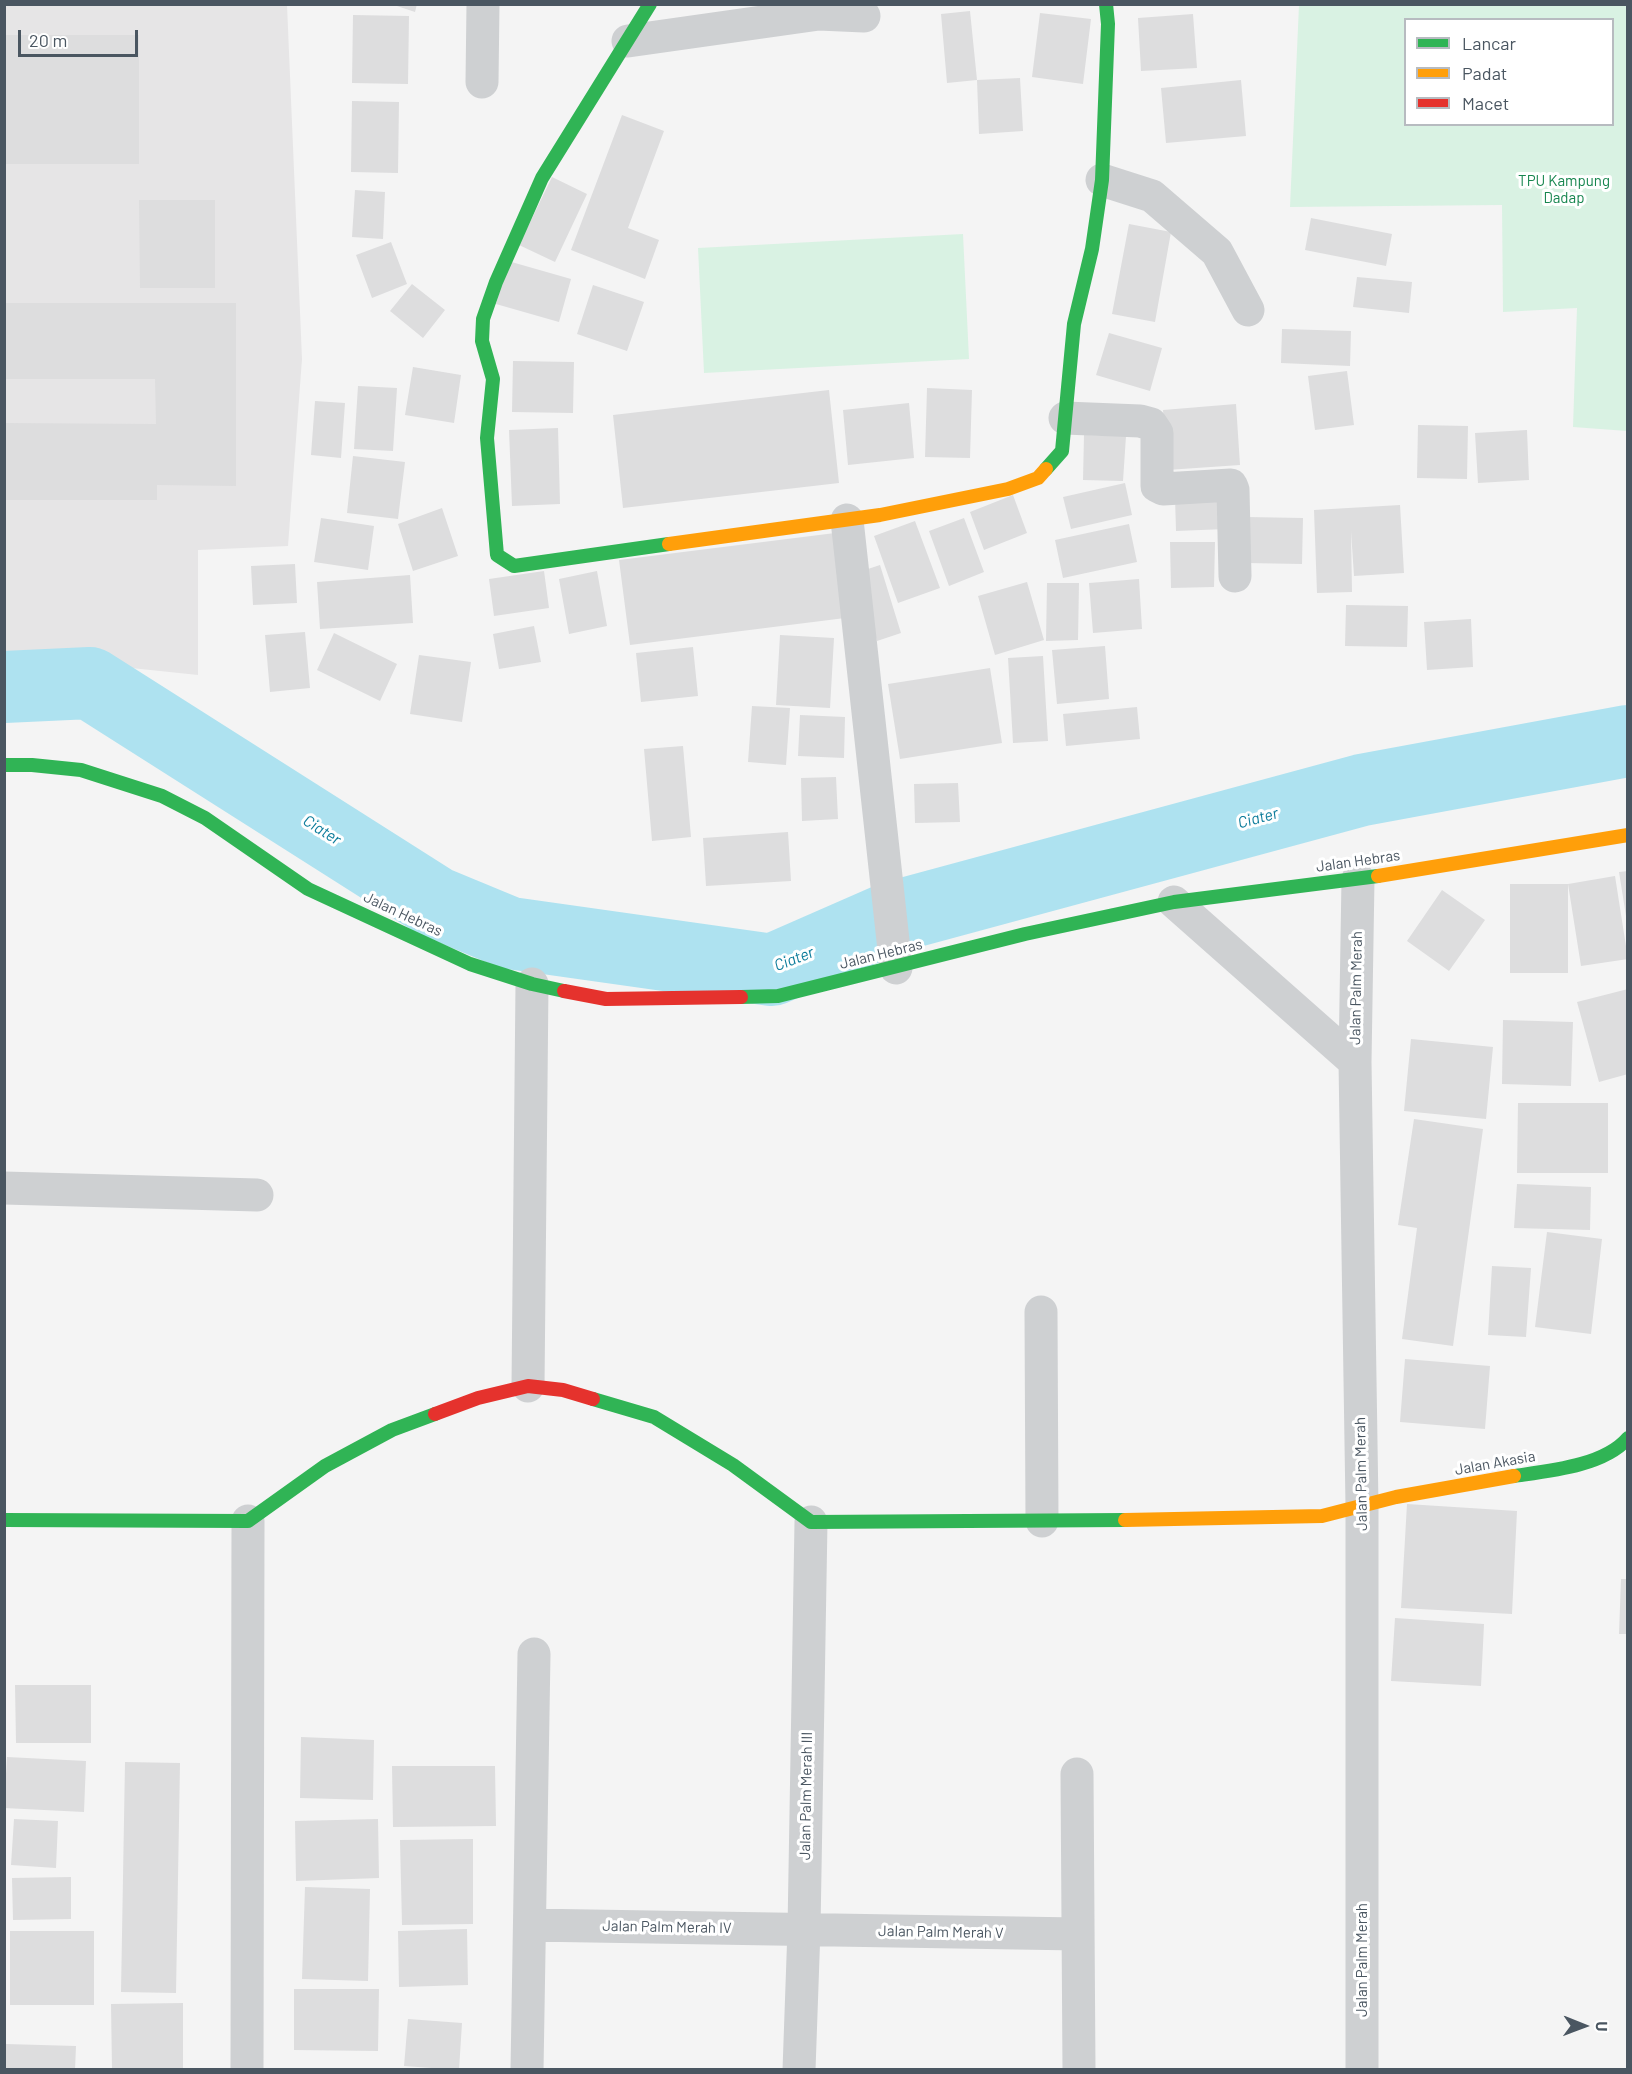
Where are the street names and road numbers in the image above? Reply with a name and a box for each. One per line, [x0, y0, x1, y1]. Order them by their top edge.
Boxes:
street label: Jalan Hebras [1315, 846, 1401, 876]
street label: Jalan Hebras [361, 888, 445, 940]
street label: Jalan Palm Merah [1346, 931, 1366, 1045]
street label: Jalan Hebras [838, 935, 924, 973]
street label: Jalan Palm Merah [1351, 1417, 1371, 1531]
street label: Jalan Akasia [1453, 1447, 1537, 1479]
street label: Jalan Palm Merah III [796, 1732, 816, 1860]
street label: Jalan Palm Merah [1353, 1903, 1371, 2017]
street label: Jalan Palm Merah IV [602, 1917, 732, 1937]
street label: Jalan Palm Merah V [878, 1922, 1004, 1942]

